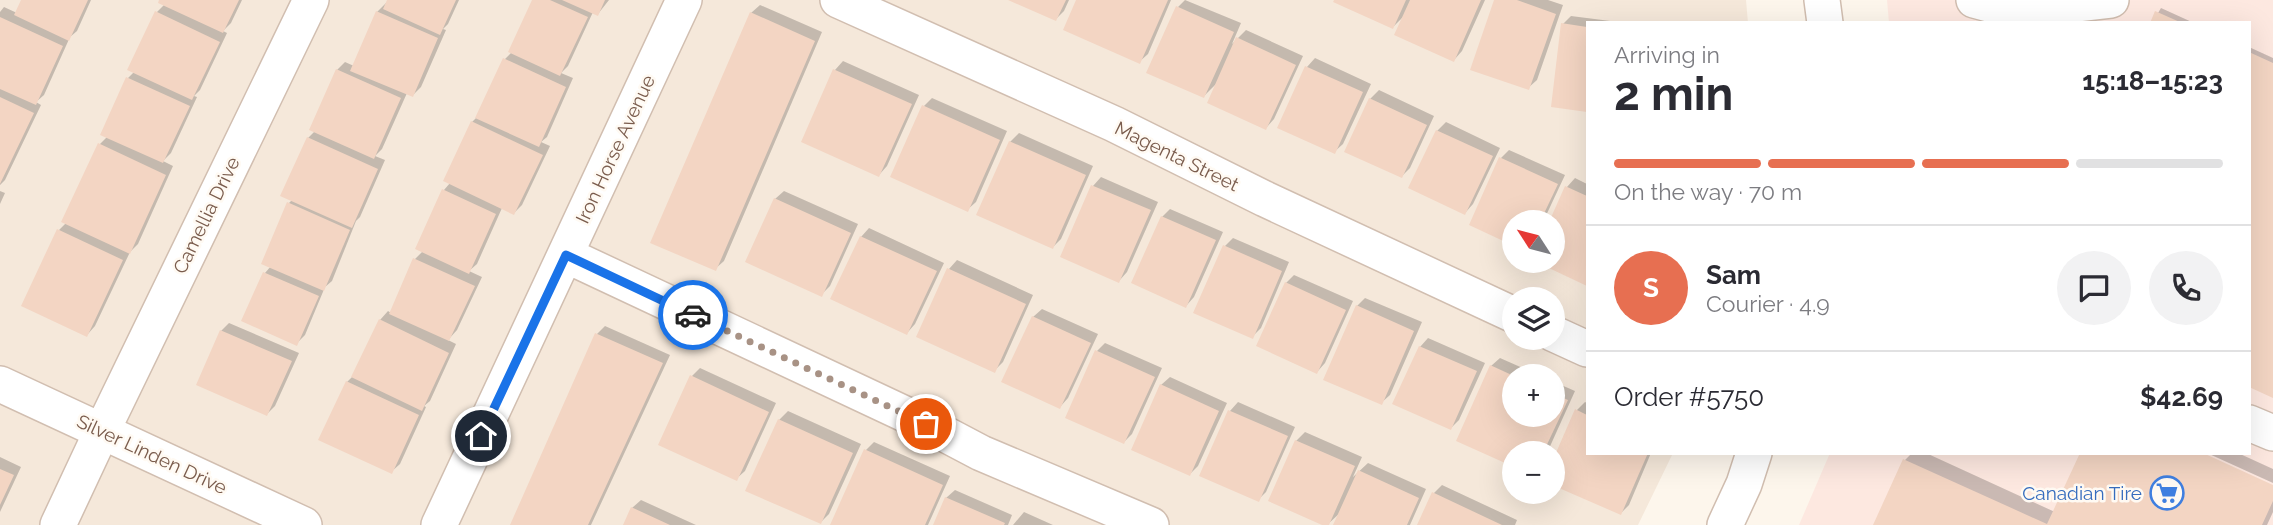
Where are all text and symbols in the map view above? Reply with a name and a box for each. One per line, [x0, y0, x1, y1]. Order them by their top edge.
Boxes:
text: Arriving in [1614, 41, 1720, 68]
text: 15:18–15:23 [2082, 66, 2223, 96]
text: 2 min [1614, 67, 1733, 121]
street label: Iron Horse Avenue [571, 71, 659, 227]
street label: Magenta Street [1111, 117, 1243, 196]
street label: Camellia Drive [168, 153, 244, 277]
text: On the way · 70 m [1614, 178, 1802, 205]
north arrow [1502, 210, 1564, 273]
map controls [1502, 210, 1565, 504]
button: chat [2057, 251, 2131, 325]
button: phone [2149, 251, 2223, 325]
text: Sam [1706, 260, 1761, 290]
text: S [1643, 273, 1659, 303]
courier [658, 280, 728, 350]
button: layers [1502, 287, 1565, 350]
text: Courier · 4.9 [1706, 290, 1830, 317]
icon: car [674, 296, 712, 334]
button: + [1502, 364, 1565, 427]
text: Order #5750 [1614, 382, 1764, 412]
text: $42.69 [2140, 382, 2223, 412]
pin [896, 394, 956, 454]
icon: bag [907, 405, 945, 443]
pin [451, 406, 511, 466]
street label: Silver Linden Drive [73, 410, 231, 498]
icon: home [462, 417, 500, 455]
button: − [1502, 441, 1565, 504]
supermarket icon: Canadian Tire [2148, 474, 2186, 512]
place label: Canadian Tire [2022, 482, 2142, 504]

